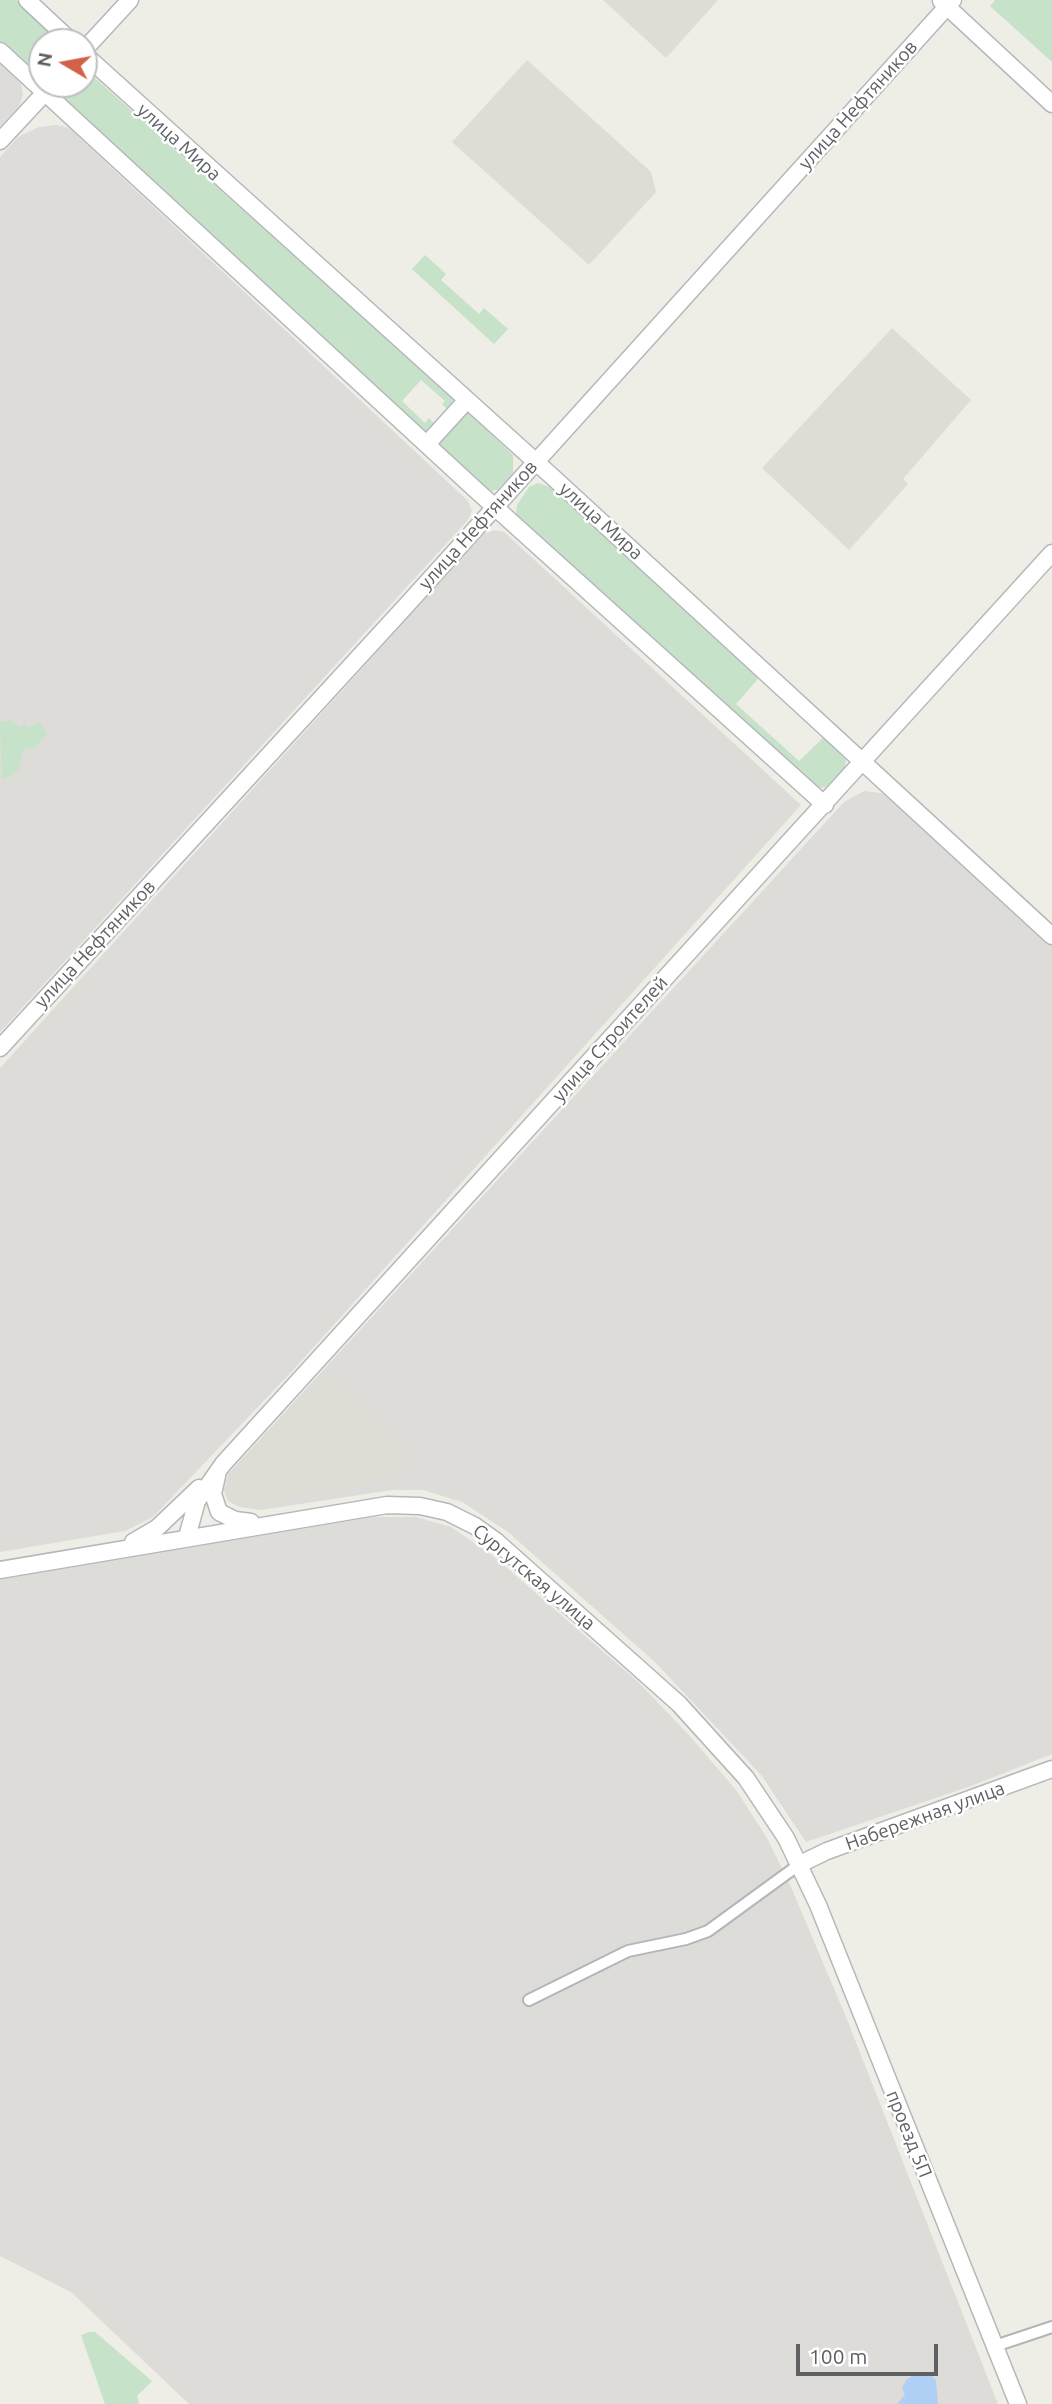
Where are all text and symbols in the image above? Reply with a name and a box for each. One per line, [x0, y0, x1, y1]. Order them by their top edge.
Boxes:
north arrow [28, 28, 98, 98]
street label: улица Нефтяников [794, 36, 922, 174]
text: N [32, 51, 56, 69]
street label: улица Мира [132, 98, 226, 186]
street label: улица Нефтяников [414, 456, 542, 594]
street label: улица Мира [554, 477, 648, 565]
street label: улица Нефтяников [30, 875, 160, 1013]
street label: улица Строителей [548, 971, 672, 1107]
street label: Сургутская улица [468, 1519, 600, 1635]
street label: Набережная улица [842, 1777, 1008, 1855]
street label: проезд 5П [881, 2087, 937, 2181]
scale bar [800, 2330, 942, 2374]
text: 100 m [809, 2344, 867, 2368]

